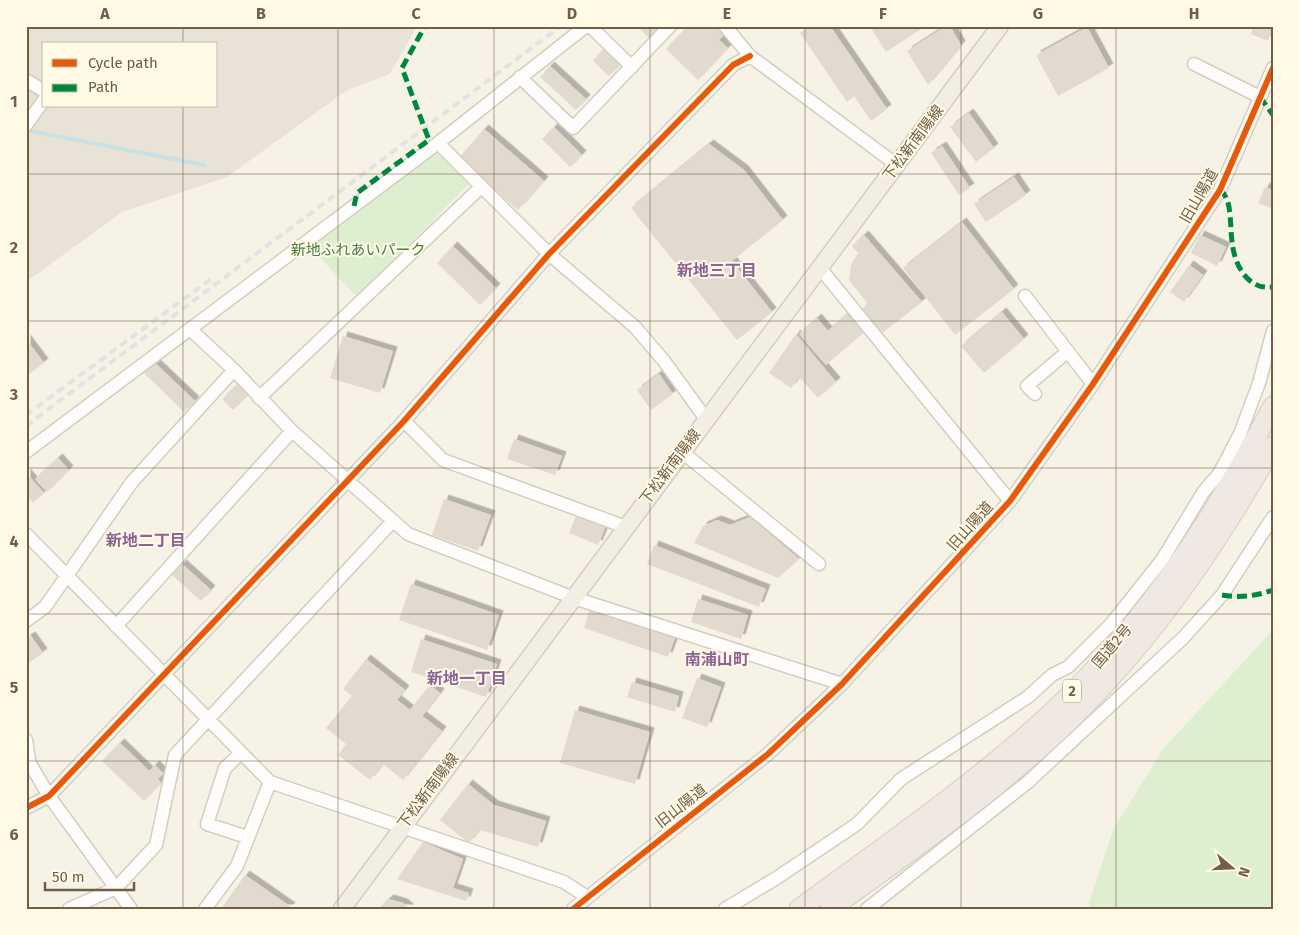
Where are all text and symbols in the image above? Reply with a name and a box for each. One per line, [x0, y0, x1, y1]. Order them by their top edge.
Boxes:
text: A [99, 4, 110, 23]
text: B [256, 4, 266, 23]
text: C [411, 4, 421, 23]
text: D [567, 4, 577, 23]
text: E [723, 4, 731, 23]
text: F [879, 4, 887, 23]
text: G [1033, 4, 1043, 23]
text: H [1189, 4, 1199, 23]
legend [42, 42, 218, 108]
text: Cycle path [88, 54, 158, 72]
text: Path [88, 78, 118, 96]
text: 1 [10, 92, 18, 111]
street label: 下松新南陽線 [879, 102, 947, 184]
street label: 旧山陽道 [1176, 166, 1222, 226]
text: 2 [10, 238, 18, 257]
park label: 新地ふれあいパーク [290, 241, 426, 259]
district label: 新地三丁目 [677, 261, 757, 280]
text: 3 [9, 385, 18, 404]
street label: 下松新南陽線 [636, 426, 704, 508]
street label: 旧山陽道 [943, 498, 997, 554]
district label: 新地二丁目 [106, 531, 186, 550]
text: 4 [9, 532, 19, 551]
street label: 国道2号 [1088, 620, 1136, 672]
district label: 南浦山町 [685, 650, 749, 669]
district label: 新地一丁目 [427, 669, 507, 688]
text: 5 [10, 678, 19, 697]
road number: 2 [1063, 679, 1081, 702]
street label: 下松新南陽線 [394, 750, 462, 832]
street label: 旧山陽道 [652, 780, 710, 832]
text: 6 [9, 825, 19, 844]
north arrow [1206, 842, 1256, 892]
scale bar [45, 860, 134, 892]
text: N [1234, 865, 1253, 879]
text: 50 m [52, 868, 85, 886]

